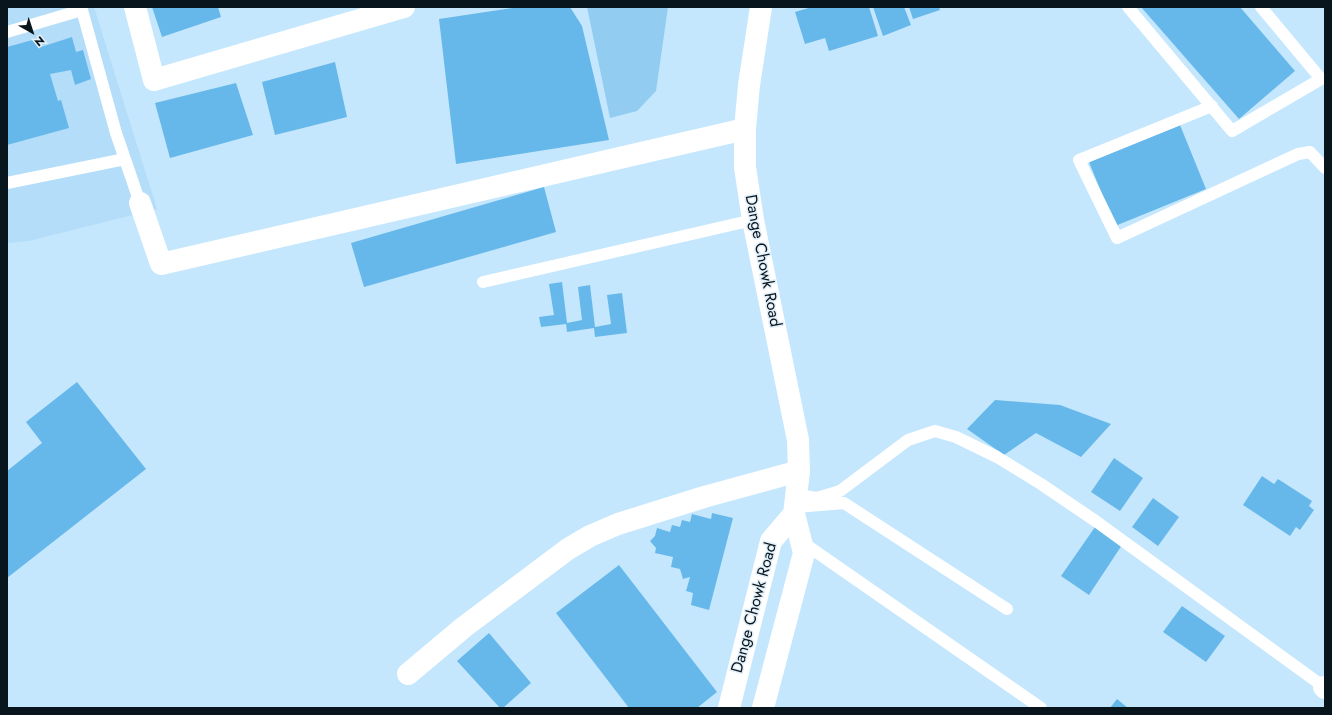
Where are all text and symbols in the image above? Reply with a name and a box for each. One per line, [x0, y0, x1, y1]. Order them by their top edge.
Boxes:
north arrow [12, 12, 52, 52]
text: N [31, 32, 48, 50]
street label: Dange Chowk Road [740, 193, 784, 329]
street label: Dange Chowk Road [728, 541, 782, 675]

